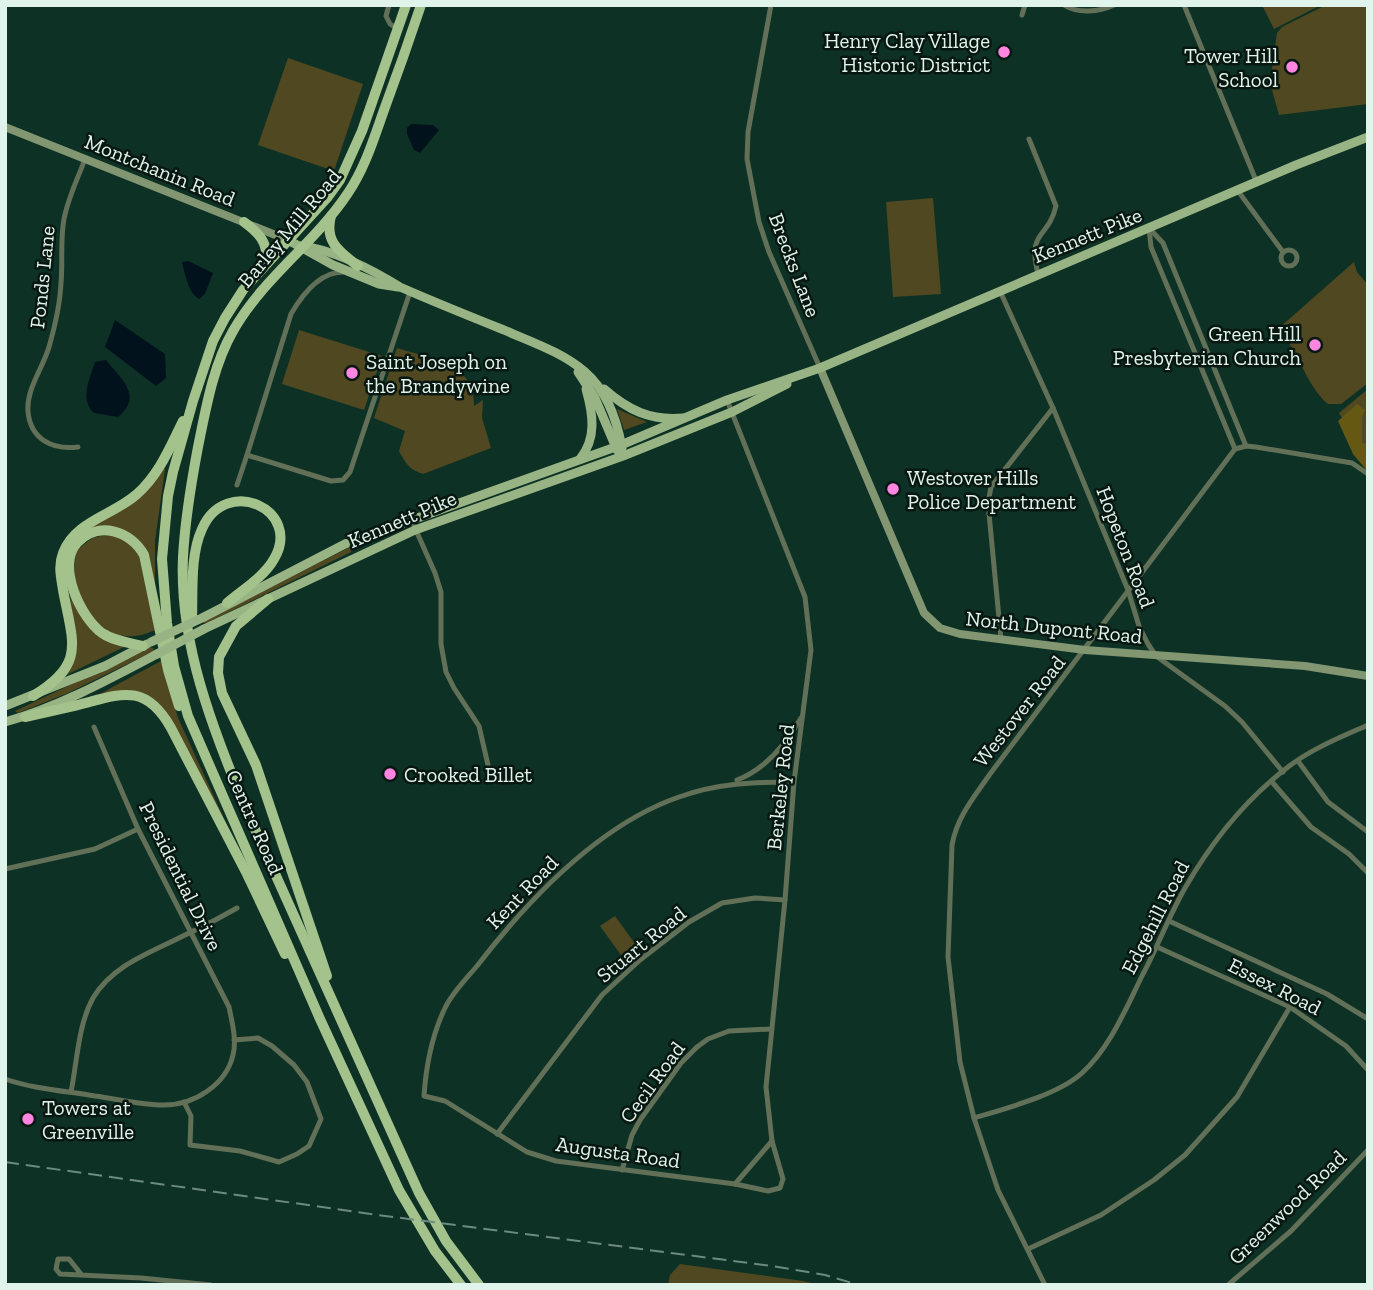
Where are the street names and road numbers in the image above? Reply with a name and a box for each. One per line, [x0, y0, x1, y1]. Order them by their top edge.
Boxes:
street label: Montchanin Road [81, 128, 239, 212]
street label: Barley Mill Road [232, 163, 346, 292]
street label: Kennett Pike [1029, 202, 1145, 268]
street label: Brecks Lane [764, 209, 826, 321]
street label: Ponds Lane [24, 224, 60, 330]
street label: Hopeton Road [1091, 483, 1161, 612]
street label: Kennett Pike [344, 485, 460, 553]
street label: North Dupont Road [964, 605, 1144, 649]
street label: Westover Road [968, 650, 1071, 772]
street label: Berkeley Road [761, 722, 799, 851]
street label: Centre Road [221, 766, 289, 879]
street label: Presidential Drive [134, 797, 228, 955]
street label: Kent Road [481, 850, 564, 934]
street label: Edgehill Road [1116, 856, 1194, 978]
street label: Stuart Road [591, 900, 691, 988]
street label: Essex Road [1224, 952, 1326, 1020]
street label: Cecil Road [614, 1036, 690, 1128]
street label: Augusta Road [554, 1131, 682, 1173]
street label: Greenwood Road [1223, 1144, 1351, 1269]

